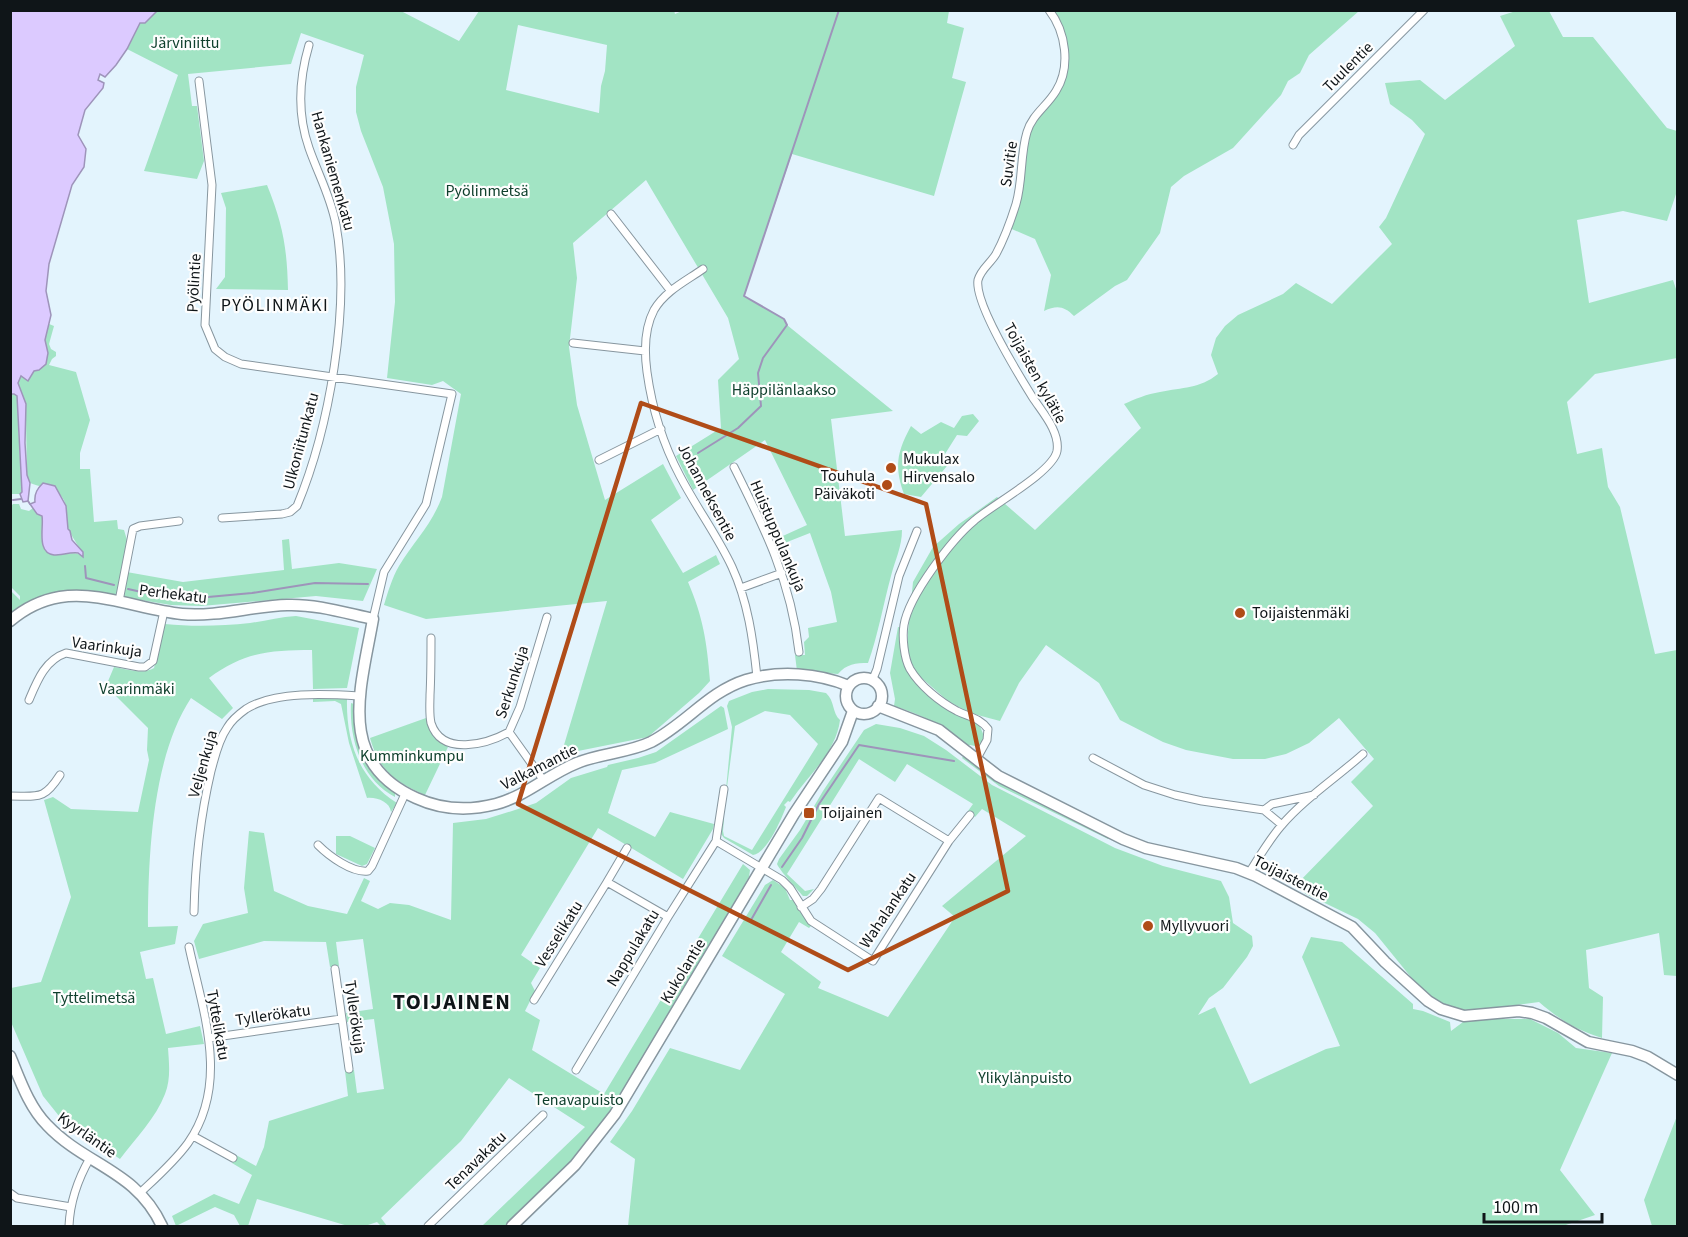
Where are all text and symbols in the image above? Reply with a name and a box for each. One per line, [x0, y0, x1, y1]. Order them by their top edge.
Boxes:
park label: Järviniittu [151, 32, 219, 54]
street label: Tuulentie [1318, 37, 1378, 97]
street label: Hankaniemenkatu [305, 109, 361, 233]
street label: Suvitie [995, 140, 1023, 188]
park label: Pyölinmetsä [446, 180, 528, 202]
street label: Pyölintie [181, 253, 207, 313]
district label: PYÖLINMÄKI [221, 293, 329, 318]
street label: Toijaisten kylätie [998, 319, 1072, 427]
park label: Häppilänlaakso [732, 379, 836, 401]
street label: Ulkoniitunkatu [277, 390, 325, 492]
street label: Johanneksentie [672, 440, 742, 545]
place label: Mukulax Hirvensalo [903, 448, 975, 488]
marker: Mukulax Hirvensalo [884, 461, 898, 475]
place label: Touhula Päiväkoti [814, 465, 875, 505]
street label: Huistuppulankuja [745, 477, 811, 595]
marker: Touhula Päiväkoti [880, 478, 894, 492]
street label: Perhekatu [138, 579, 208, 609]
place label: Toijaistenmäki [1252, 602, 1350, 624]
marker: Toijaistenmäki [1233, 606, 1247, 620]
street label: Vaarinkuja [70, 631, 144, 663]
street label: Serkunkuja [490, 643, 534, 721]
park label: Vaarinmäki [99, 678, 175, 700]
street label: Veljenkuja [183, 728, 223, 800]
street label: Valkamantie [497, 738, 581, 796]
park label: Kumminkumpu [360, 745, 464, 767]
place label: Toijainen [821, 802, 883, 824]
marker: Toijainen [802, 806, 816, 820]
street label: Toijaistentie [1250, 850, 1332, 906]
street label: Wahalankatu [854, 867, 922, 953]
street label: Vesselikatu [530, 896, 588, 972]
street label: Nappulakatu [601, 905, 665, 991]
place label: Myllyvuori [1160, 915, 1229, 937]
marker: Myllyvuori [1141, 919, 1155, 933]
street label: Kukolantie [655, 934, 711, 1008]
street label: Tyllerökuja [339, 979, 371, 1055]
district label: TOIJAINEN [393, 986, 511, 1018]
park label: Tyttelimetsä [53, 987, 135, 1009]
street label: Tyttelikatu [201, 988, 235, 1062]
street label: Tyllerökatu [234, 999, 312, 1031]
park label: Ylikylänpuisto [977, 1067, 1072, 1089]
park label: Tenavapuisto [534, 1089, 624, 1111]
street label: Kyyrläntie [53, 1107, 121, 1163]
street label: Tenavakatu [441, 1126, 511, 1196]
scale bar [1484, 1186, 1602, 1224]
text: 100 m [1493, 1195, 1538, 1220]

